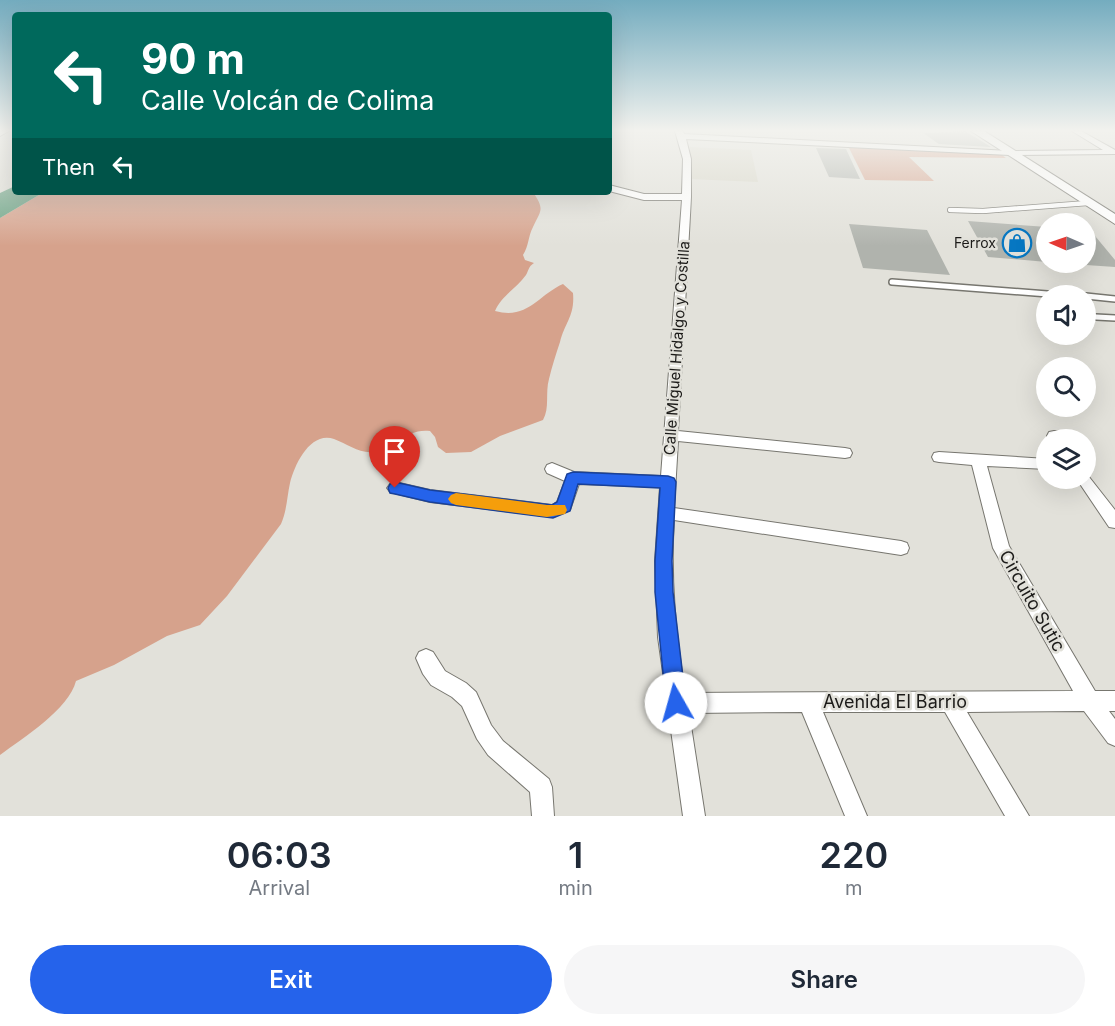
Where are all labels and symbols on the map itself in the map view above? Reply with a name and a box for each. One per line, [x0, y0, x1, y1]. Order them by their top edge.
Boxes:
north arrow [1036, 213, 1096, 273]
shop icon: Ferrox [1001, 227, 1033, 259]
place label: Ferrox [954, 234, 996, 251]
street label: Calle Miguel Hidalgo y Costilla [660, 240, 693, 456]
pin [369, 426, 420, 488]
street label: Circuito Sutic [995, 546, 1070, 655]
position arrow [644, 671, 708, 735]
street label: Avenida El Barrio [823, 691, 967, 712]

